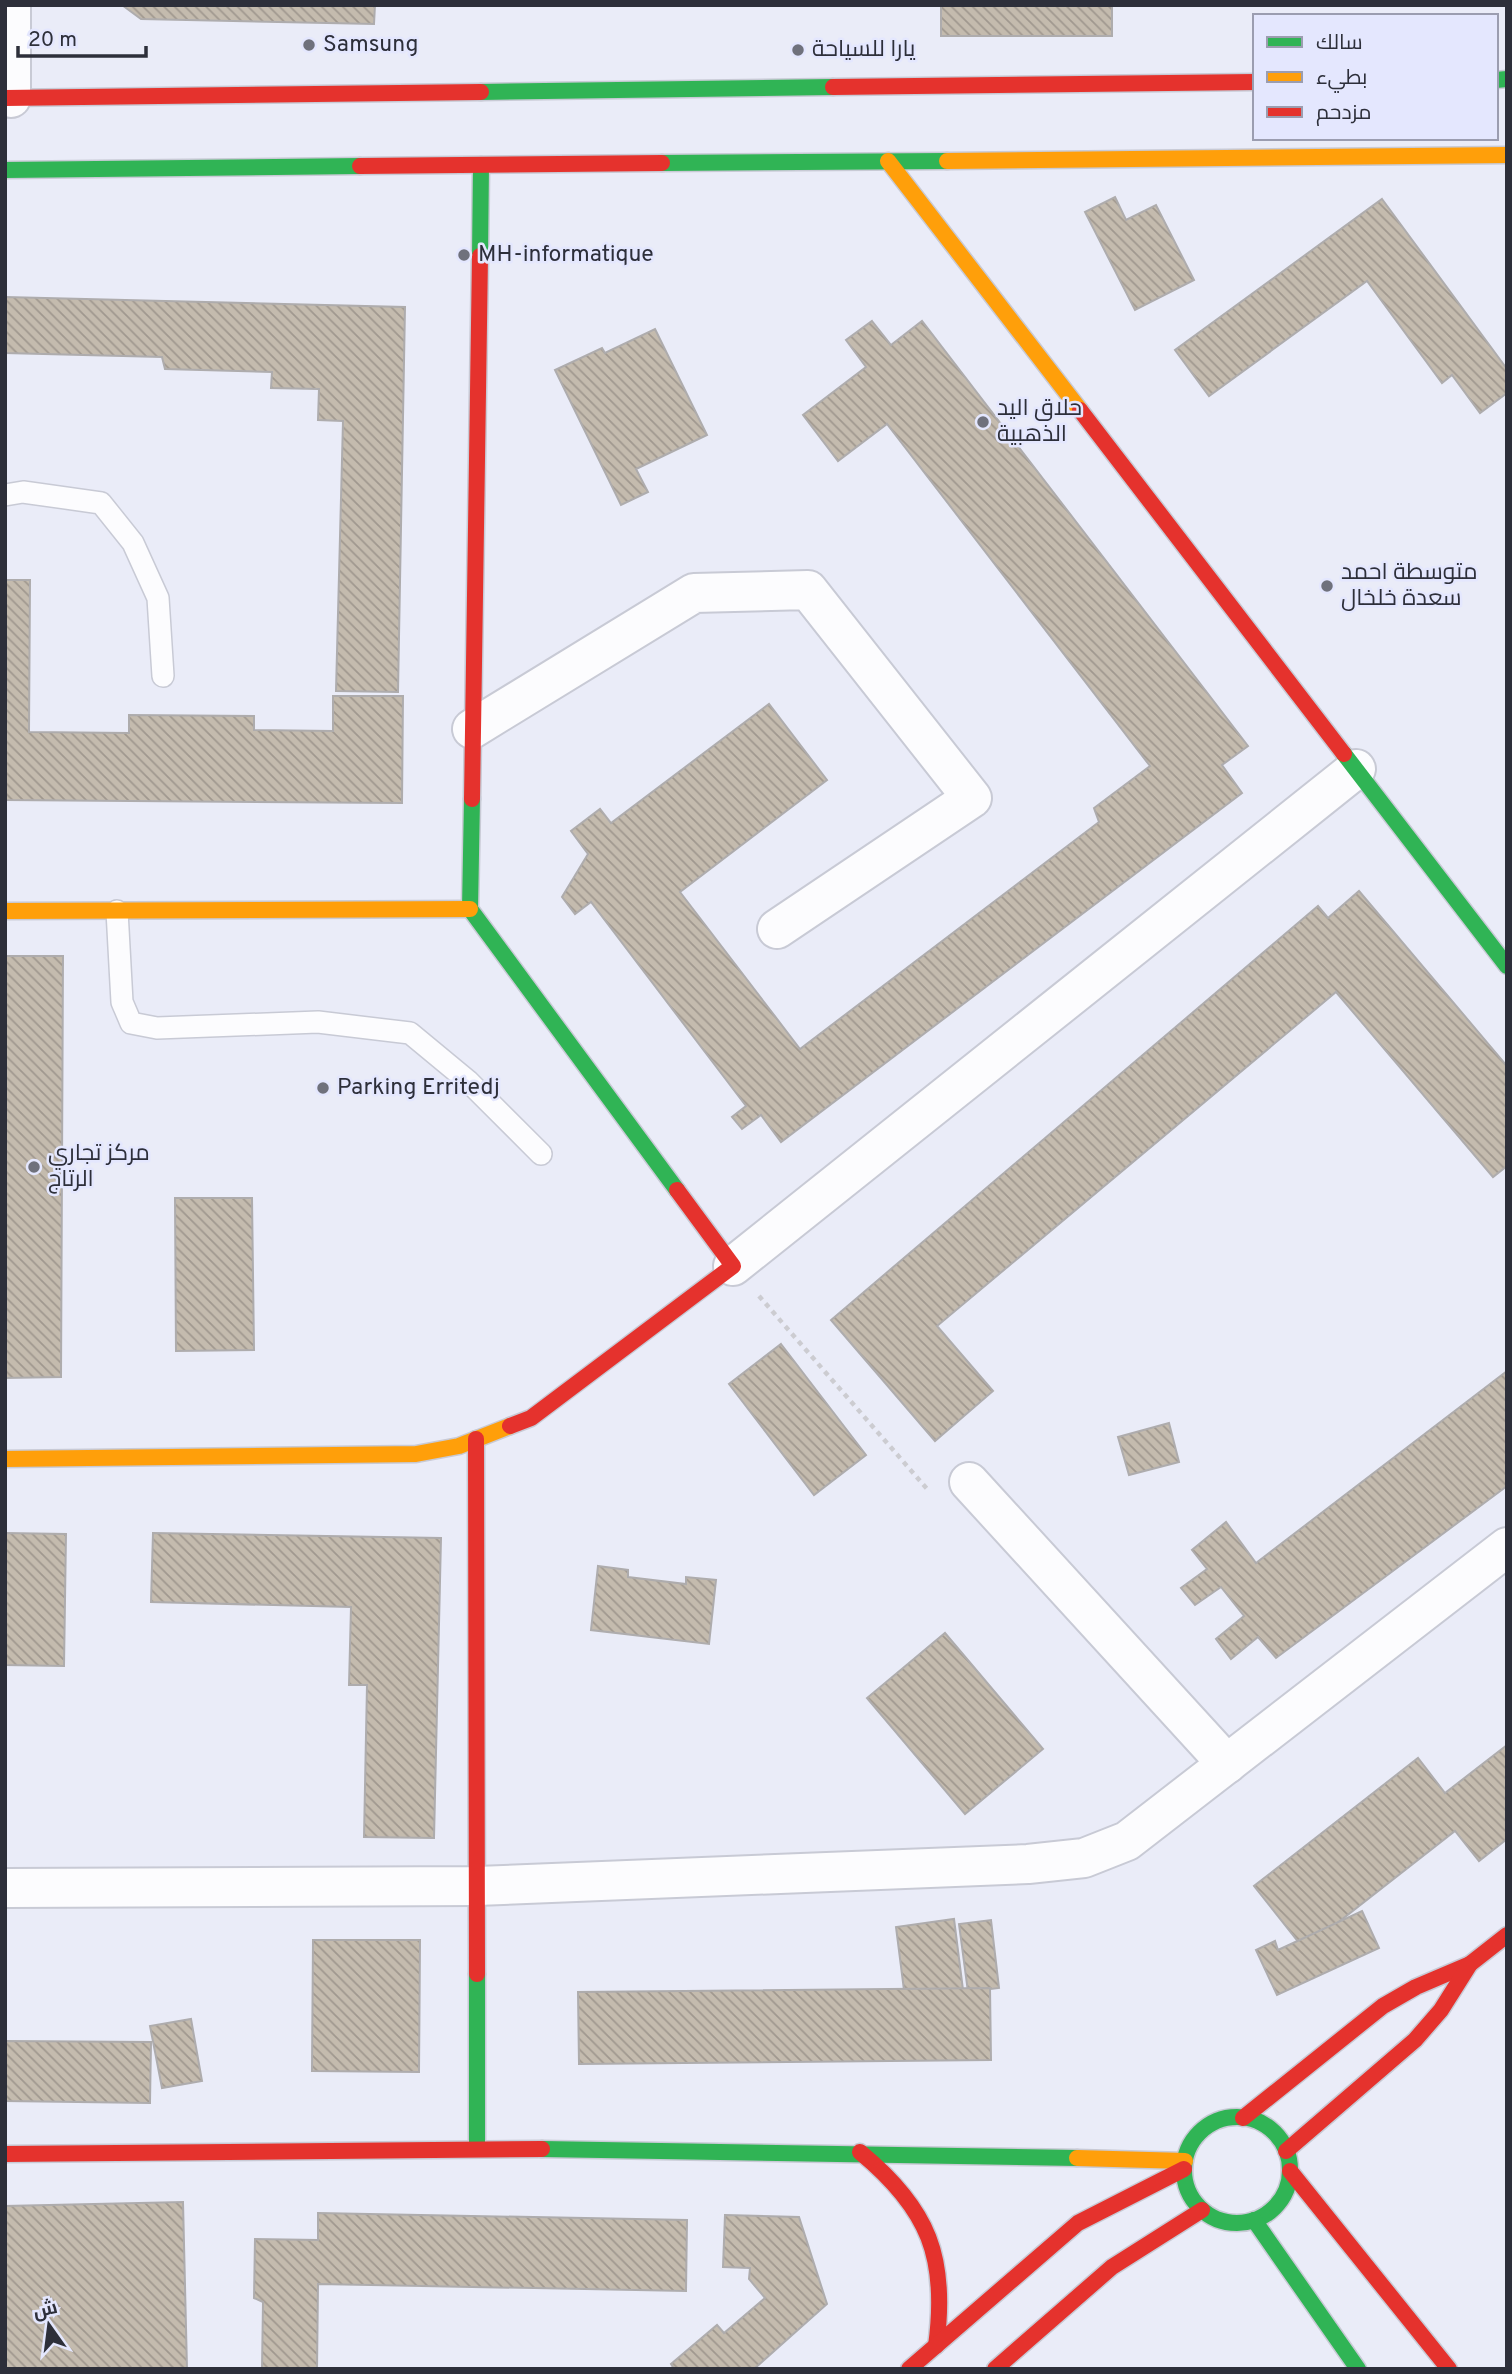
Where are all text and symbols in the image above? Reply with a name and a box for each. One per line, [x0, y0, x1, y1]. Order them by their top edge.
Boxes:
scale bar [18, 14, 145, 58]
legend [1253, 14, 1498, 140]
text: 20 m [28, 27, 77, 54]
text: سالك [1316, 30, 1363, 57]
place label: Samsung [323, 31, 419, 60]
place label: يارا للسياحة [812, 36, 915, 65]
marker: Samsung [301, 37, 317, 53]
marker: يارا للسياحة [790, 42, 806, 58]
text: بطيء [1316, 65, 1367, 93]
text: مزدحم [1316, 100, 1371, 127]
place label: MH-informatique [478, 241, 654, 270]
marker: MH-informatique [456, 247, 472, 263]
place label: حلاق اليد الذهبية [997, 395, 1082, 450]
marker: حلاق اليد الذهبية [975, 414, 991, 430]
place label: متوسطة احمد سعدة خلخال [1341, 559, 1478, 614]
marker: متوسطة احمد سعدة خلخال [1319, 578, 1335, 594]
place label: Parking Erritedj [337, 1074, 500, 1103]
marker: Parking Erritedj [315, 1080, 331, 1096]
place label: مركز تجاري الرتاج [48, 1140, 150, 1195]
marker: مركز تجاري الرتاج [26, 1159, 42, 1175]
north arrow [14, 2290, 84, 2360]
text: ش [31, 2296, 60, 2325]

